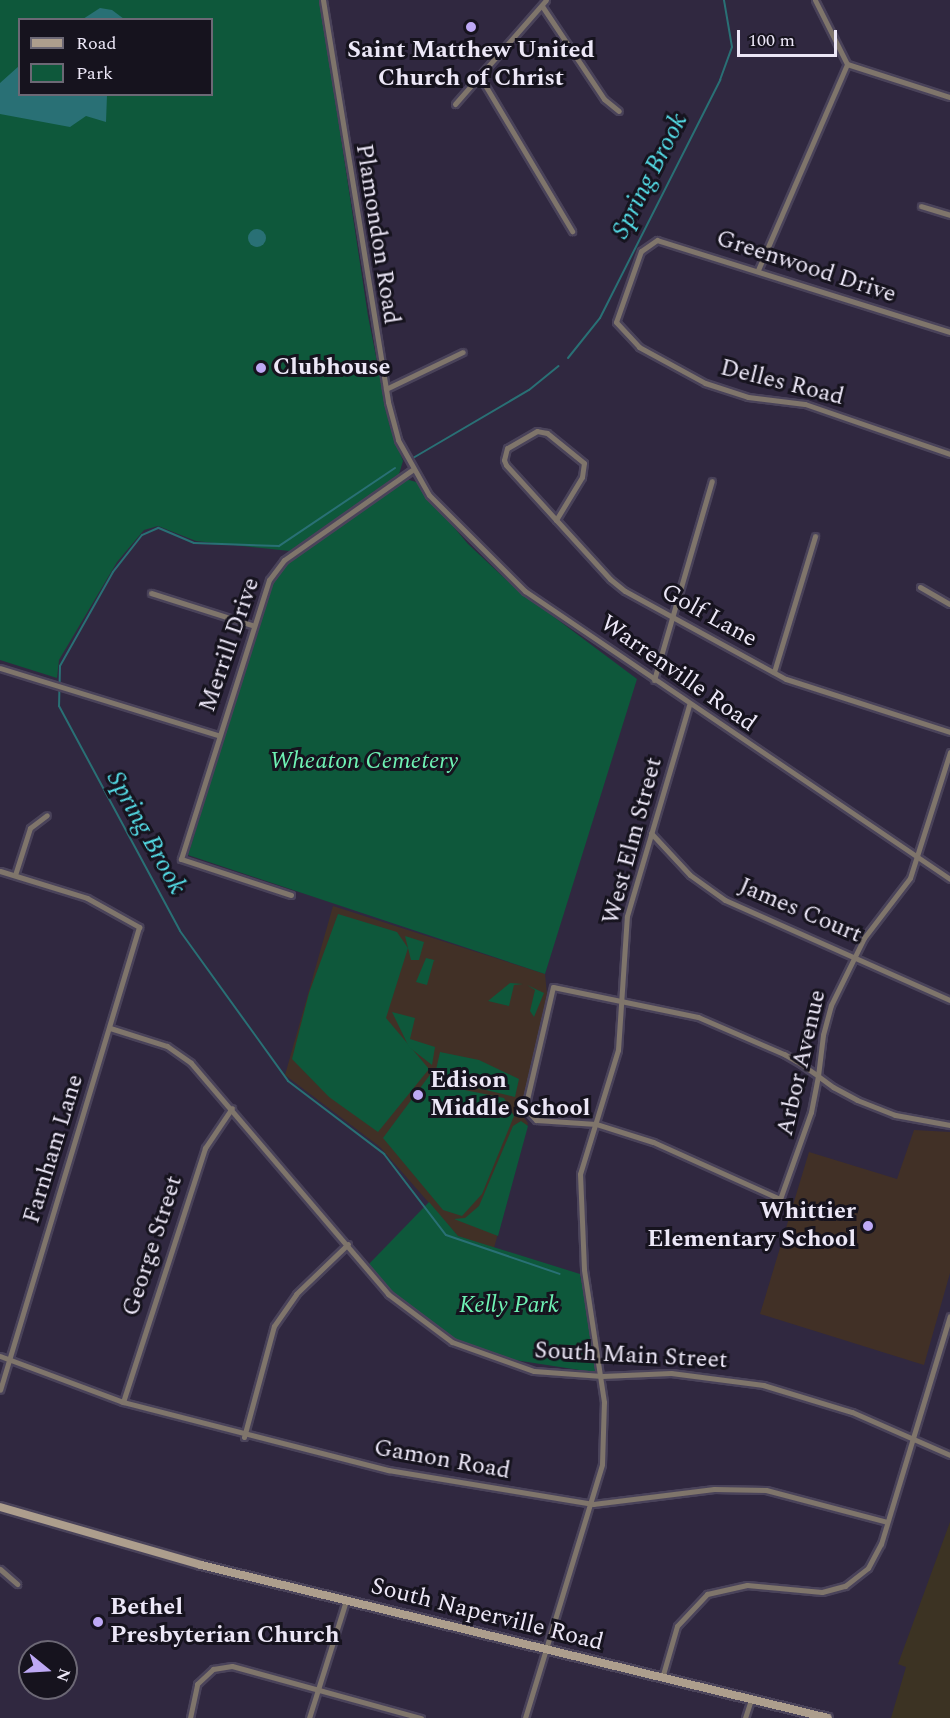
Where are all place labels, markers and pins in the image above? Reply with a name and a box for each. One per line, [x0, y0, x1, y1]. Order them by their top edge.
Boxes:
marker: Saint Matthew United Church of Christ [464, 20, 478, 34]
place label: Saint Matthew United Church of Christ [347, 37, 595, 93]
place label: Clubhouse [273, 354, 391, 382]
marker: Clubhouse [254, 361, 268, 375]
place label: Edison Middle School [430, 1067, 590, 1123]
marker: Edison Middle School [411, 1088, 425, 1102]
place label: Whittier Elementary School [647, 1198, 856, 1254]
marker: Whittier Elementary School [861, 1219, 875, 1233]
place label: Bethel Presbyterian Church [110, 1594, 339, 1650]
marker: Bethel Presbyterian Church [91, 1615, 105, 1629]

